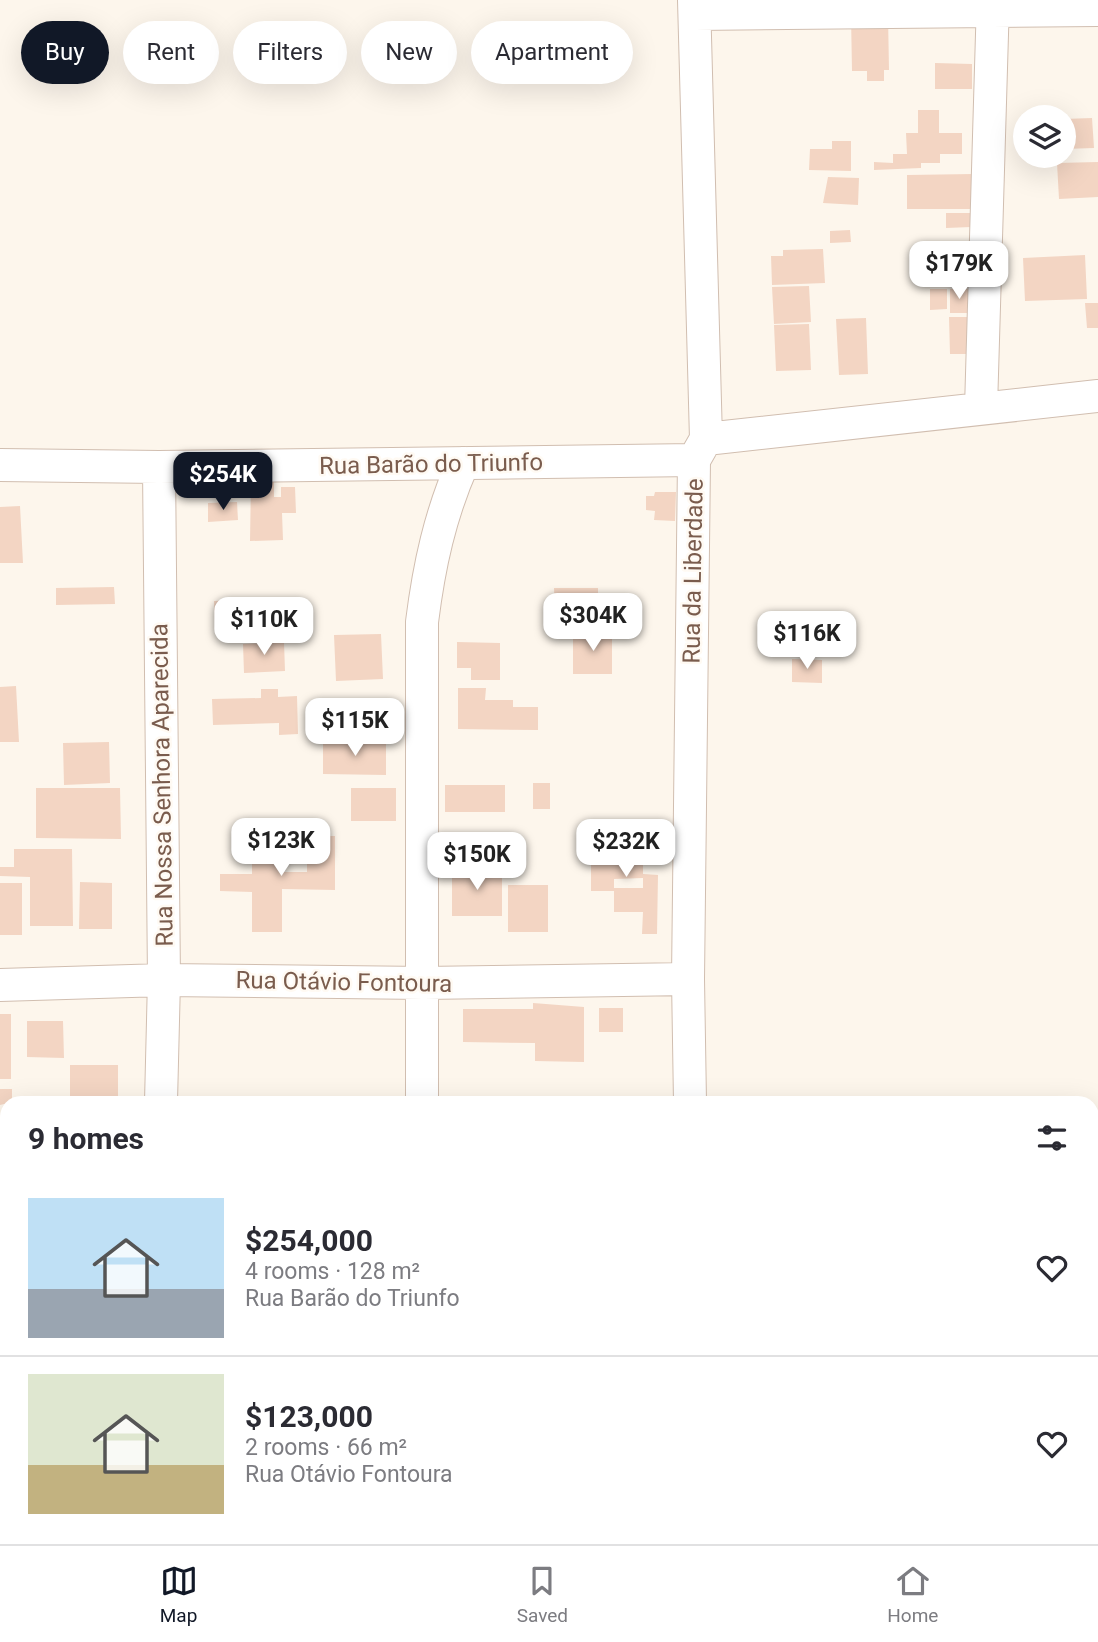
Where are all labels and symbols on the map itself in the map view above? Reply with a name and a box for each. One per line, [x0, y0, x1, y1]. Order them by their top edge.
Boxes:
pin: $179K [910, 242, 1008, 301]
street label: Rua Barão do Triunfo [319, 448, 543, 480]
pin: $254K [174, 452, 272, 512]
street label: Rua da Liberdade [677, 478, 709, 664]
pin: $304K [544, 594, 642, 653]
pin: $110K [215, 598, 313, 657]
pin: $116K [758, 612, 856, 671]
street label: Rua Nossa Senhora Aparecida [145, 623, 179, 947]
pin: $115K [306, 698, 404, 758]
pin: $123K [232, 818, 330, 878]
pin: $232K [577, 820, 675, 879]
pin: $150K [428, 832, 526, 892]
street label: Rua Otávio Fontoura [235, 966, 453, 998]

